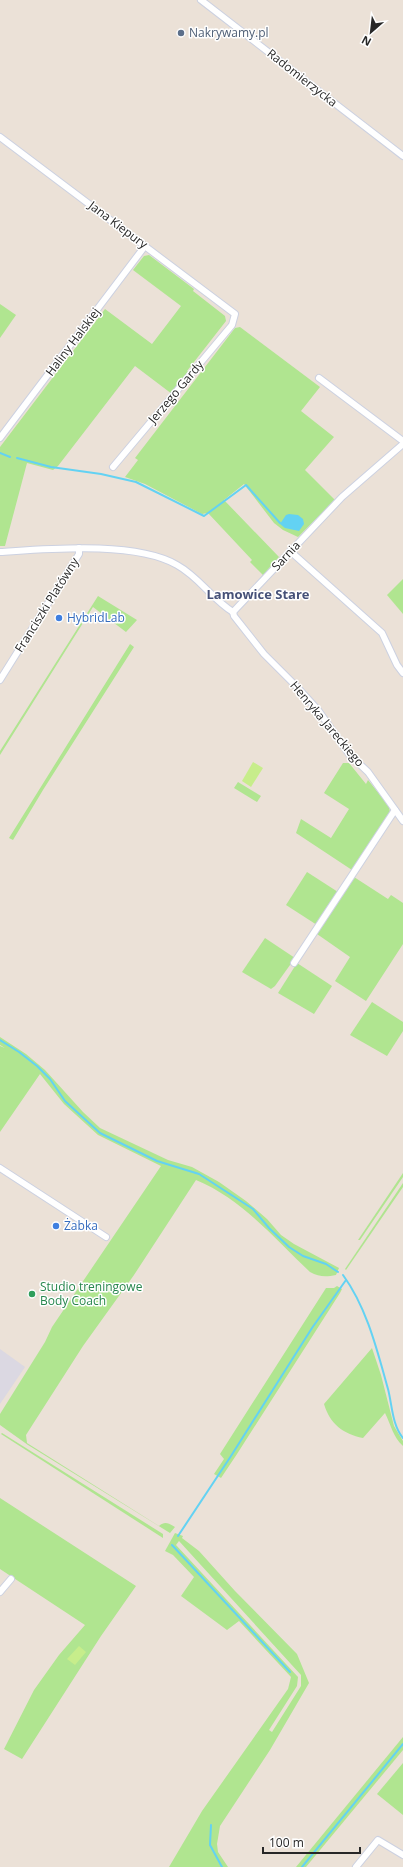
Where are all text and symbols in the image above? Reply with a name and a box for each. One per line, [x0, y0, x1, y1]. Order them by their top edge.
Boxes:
north arrow [351, 12, 391, 52]
place label: Nakrywamy.pl [189, 24, 269, 41]
marker: Nakrywamy.pl [176, 28, 186, 38]
text: N [359, 33, 374, 50]
street label: Radomierzycka [264, 45, 341, 110]
street label: Jana Kiepury [85, 196, 152, 253]
street label: Haliny Halskiej [41, 304, 104, 379]
street label: Jerzego Gardy [143, 356, 208, 428]
street label: Sarnia [267, 537, 304, 574]
street label: Franciszki Platówny [11, 553, 83, 655]
district label: Lamowice Stare [206, 585, 310, 603]
place label: HybridLab [67, 609, 125, 626]
marker: HybridLab [54, 613, 64, 623]
street label: Henryka Jareckiego [286, 677, 368, 770]
place label: Żabka [64, 1217, 98, 1234]
marker: Żabka [51, 1221, 61, 1231]
place label: Studio treningowe Body Coach [40, 1278, 143, 1309]
marker: Studio treningowe Body Coach [27, 1289, 37, 1299]
scale bar [263, 1829, 360, 1855]
text: 100 m [269, 1834, 304, 1851]

